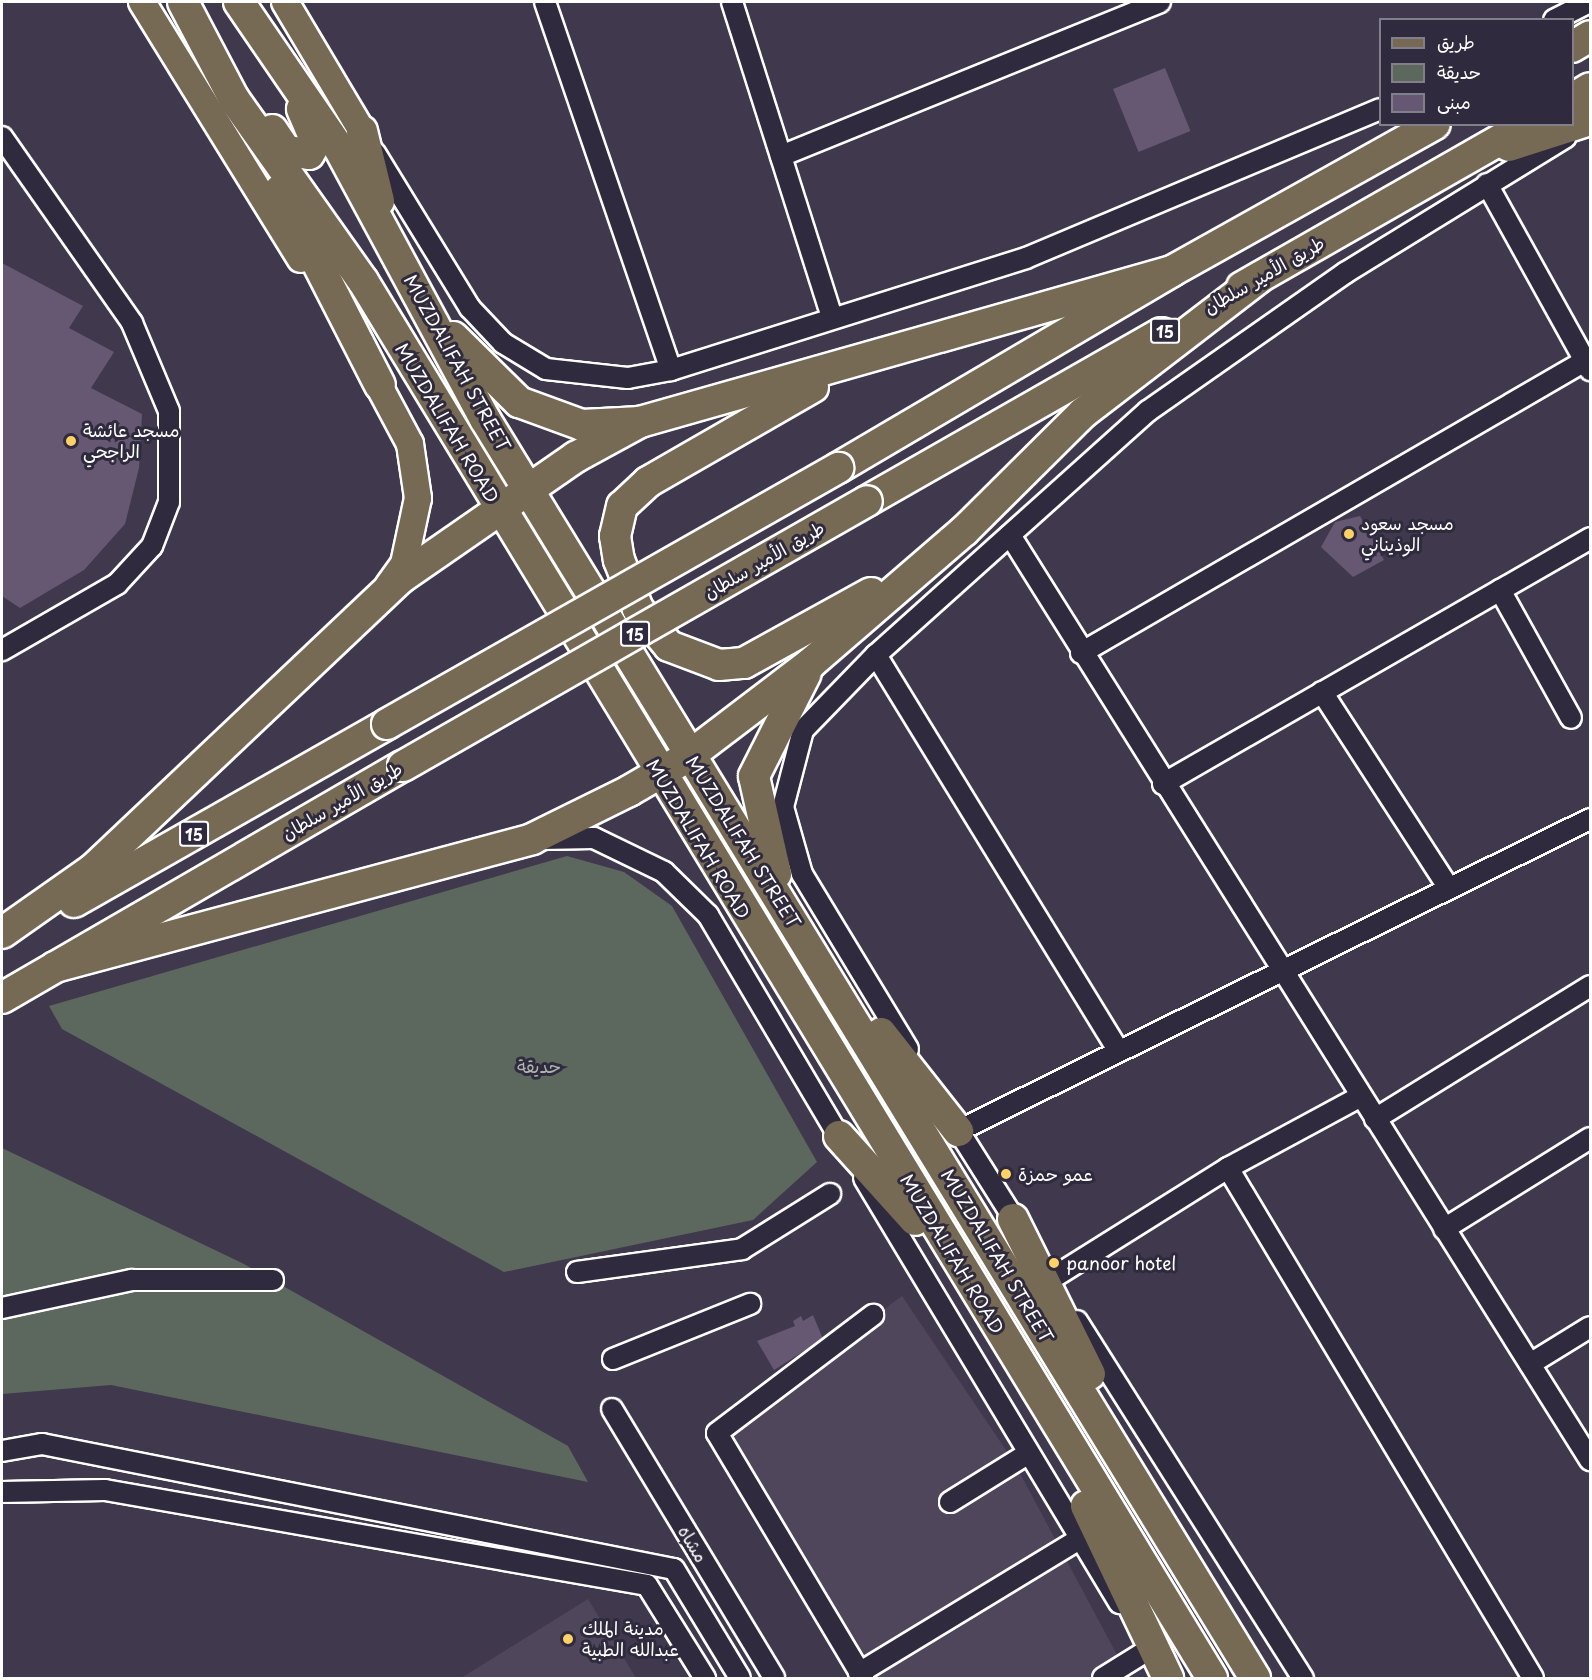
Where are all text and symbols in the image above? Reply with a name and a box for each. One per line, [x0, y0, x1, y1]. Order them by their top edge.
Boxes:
legend [1379, 18, 1574, 126]
text: طريق [1437, 28, 1475, 55]
text: حديقة [1437, 58, 1481, 85]
text: مبنى [1437, 88, 1471, 115]
street label: طريق الأمير سلطان [1200, 232, 1328, 318]
street label: MUZDALIFAH STREET [399, 271, 515, 455]
road number: 15 [1150, 318, 1180, 344]
street label: MUZDALIFAH ROAD [391, 339, 503, 507]
place label: مسجد عائشة الراجحي [83, 420, 179, 462]
marker: مسجد عائشة الراجحي [64, 434, 78, 448]
place label: مسجد سعود الوذيناني [1361, 513, 1454, 556]
street label: طريق الأمير سلطان [700, 517, 828, 603]
marker: مسجد سعود الوذيناني [1342, 527, 1356, 541]
road number: 15 [620, 621, 650, 647]
street label: MUZDALIFAH STREET [681, 752, 805, 932]
street label: MUZDALIFAH ROAD [642, 755, 754, 923]
street label: طريق الأمير سلطان [278, 758, 406, 844]
road number: 15 [179, 821, 209, 847]
park label: حديقة [517, 1055, 561, 1077]
place label: عمو حمزة [1018, 1163, 1093, 1185]
street label: MUZDALIFAH STREET [936, 1165, 1058, 1347]
marker: عمو حمزة [999, 1167, 1013, 1181]
street label: MUZDALIFAH ROAD [896, 1170, 1008, 1338]
place label: panoor hotel [1066, 1252, 1177, 1274]
marker: panoor hotel [1047, 1256, 1061, 1270]
street label: مشاه [674, 1522, 712, 1566]
place label: مدينة الملك عبدالله الطبية [582, 1618, 679, 1660]
marker: مدينة الملك عبدالله الطبية [559, 1630, 577, 1648]

